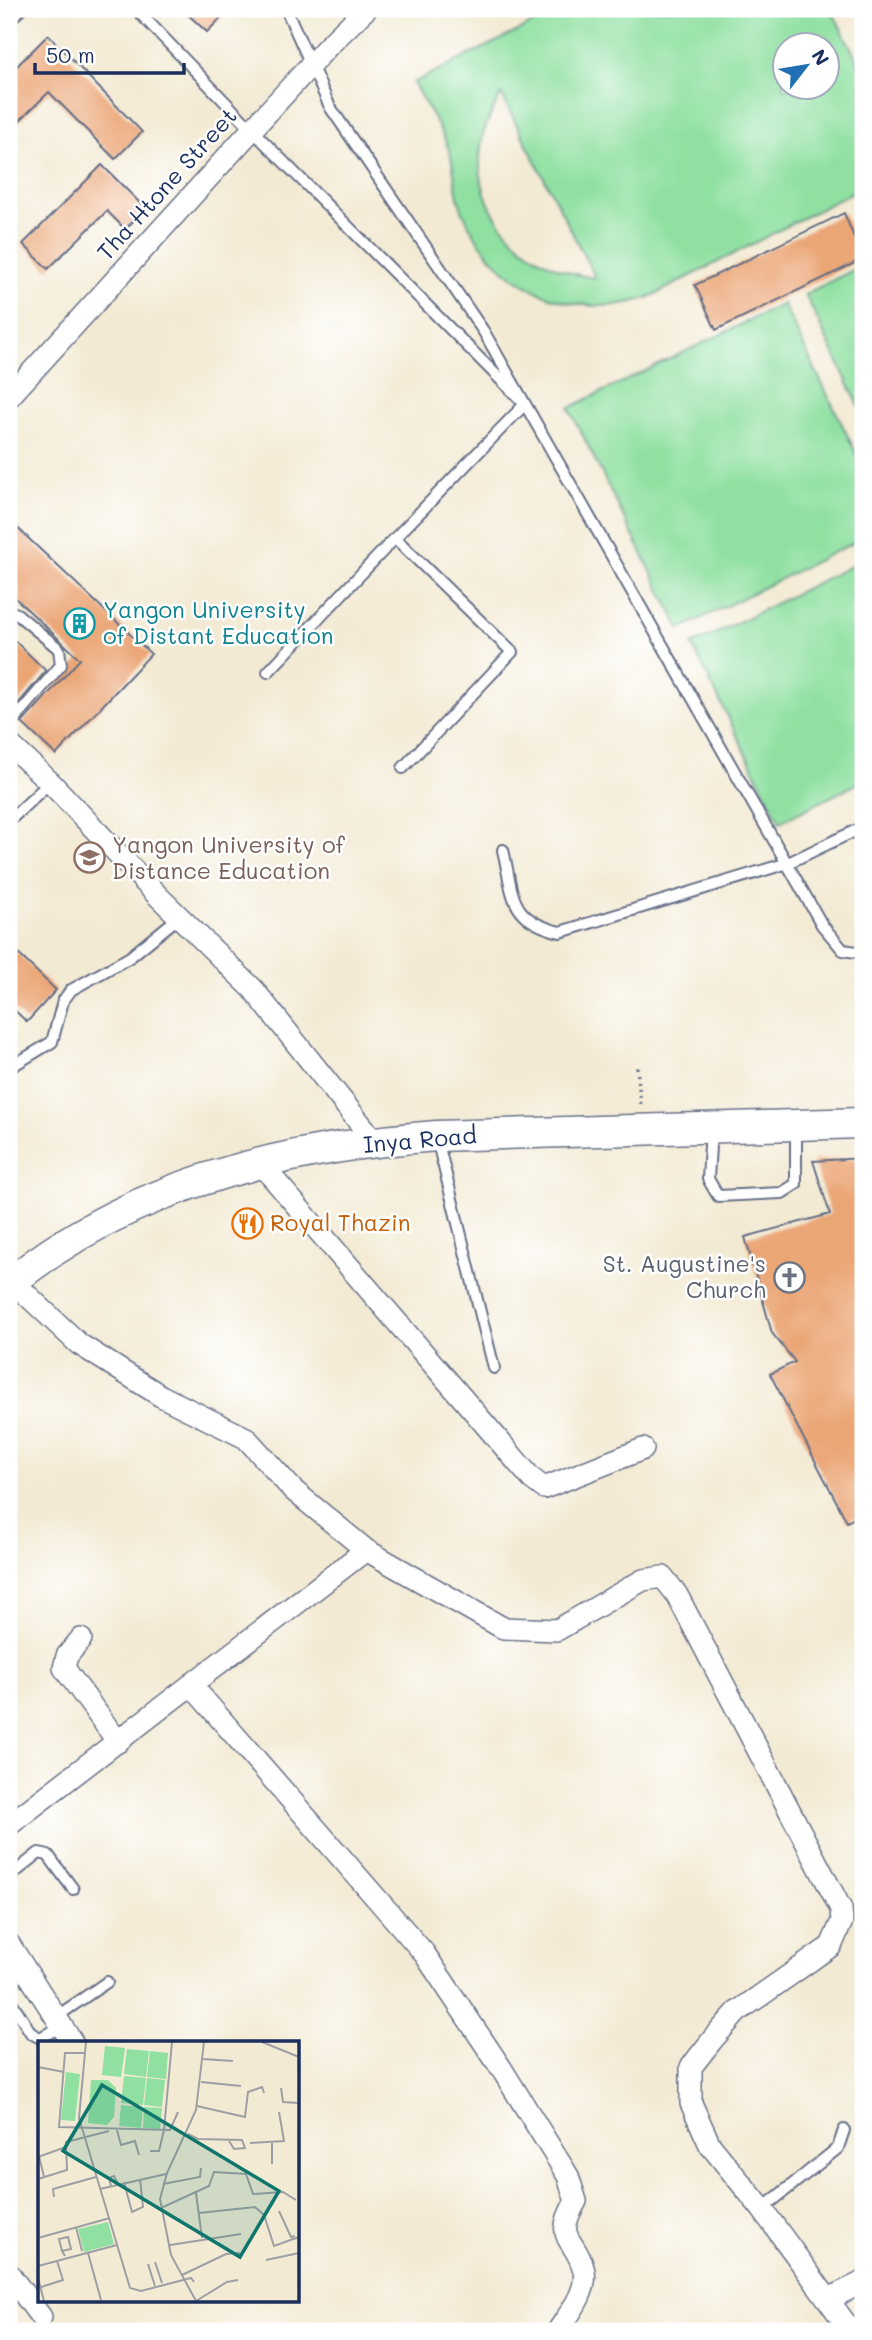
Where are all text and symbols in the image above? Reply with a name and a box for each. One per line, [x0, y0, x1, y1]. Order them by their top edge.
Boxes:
scale bar [35, 32, 184, 76]
north arrow [770, 32, 840, 102]
text: 50 m [46, 41, 95, 68]
text: N [807, 44, 835, 70]
street label: Tha Htone Street [90, 101, 243, 266]
place label: Yangon University of Distant Education [103, 594, 333, 650]
building icon: Yangon University of Distant Education [63, 606, 97, 640]
place label: Yangon University of Distance Education [112, 829, 346, 885]
school or university icon: Yangon University of Distance Education [72, 841, 106, 875]
street label: Inya Road [362, 1119, 478, 1159]
restaurant icon: Royal Thazin [230, 1206, 264, 1240]
place label: Royal Thazin [270, 1207, 411, 1237]
place label: St. Augustine's Church [603, 1248, 766, 1304]
church icon: St. Augustine's Church [772, 1260, 806, 1294]
inset map [38, 2041, 299, 2302]

